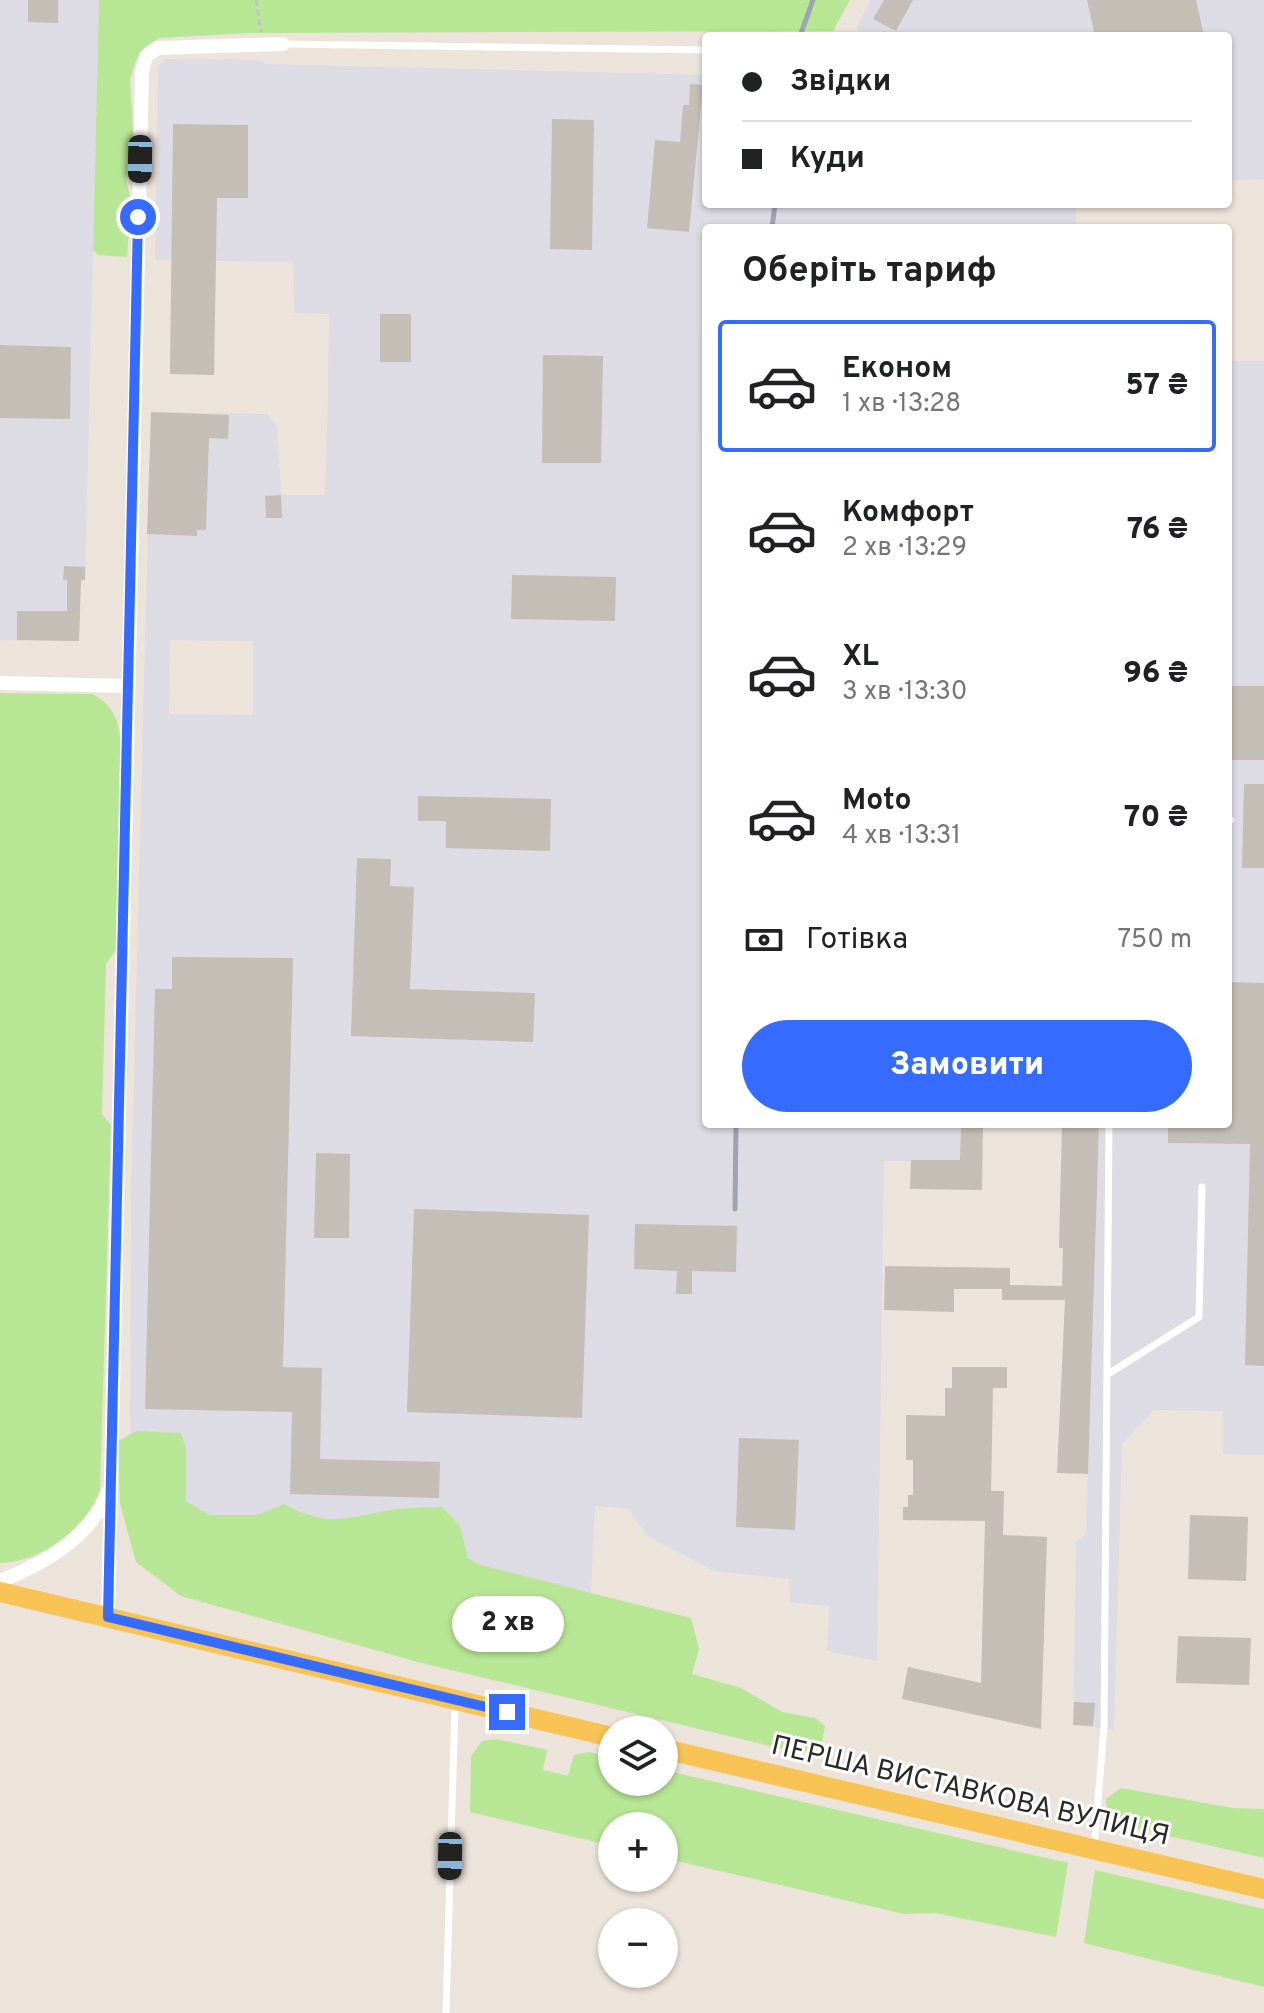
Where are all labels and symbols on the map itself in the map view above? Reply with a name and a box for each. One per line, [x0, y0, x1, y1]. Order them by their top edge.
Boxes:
car [128, 135, 152, 183]
route start [120, 199, 156, 235]
callout: 2 хв [451, 1596, 563, 1652]
route end [489, 1694, 525, 1730]
street label: ПЕРША ВИСТАВКОВА ВУЛИЦЯ [767, 1729, 1173, 1855]
car [438, 1832, 462, 1880]

